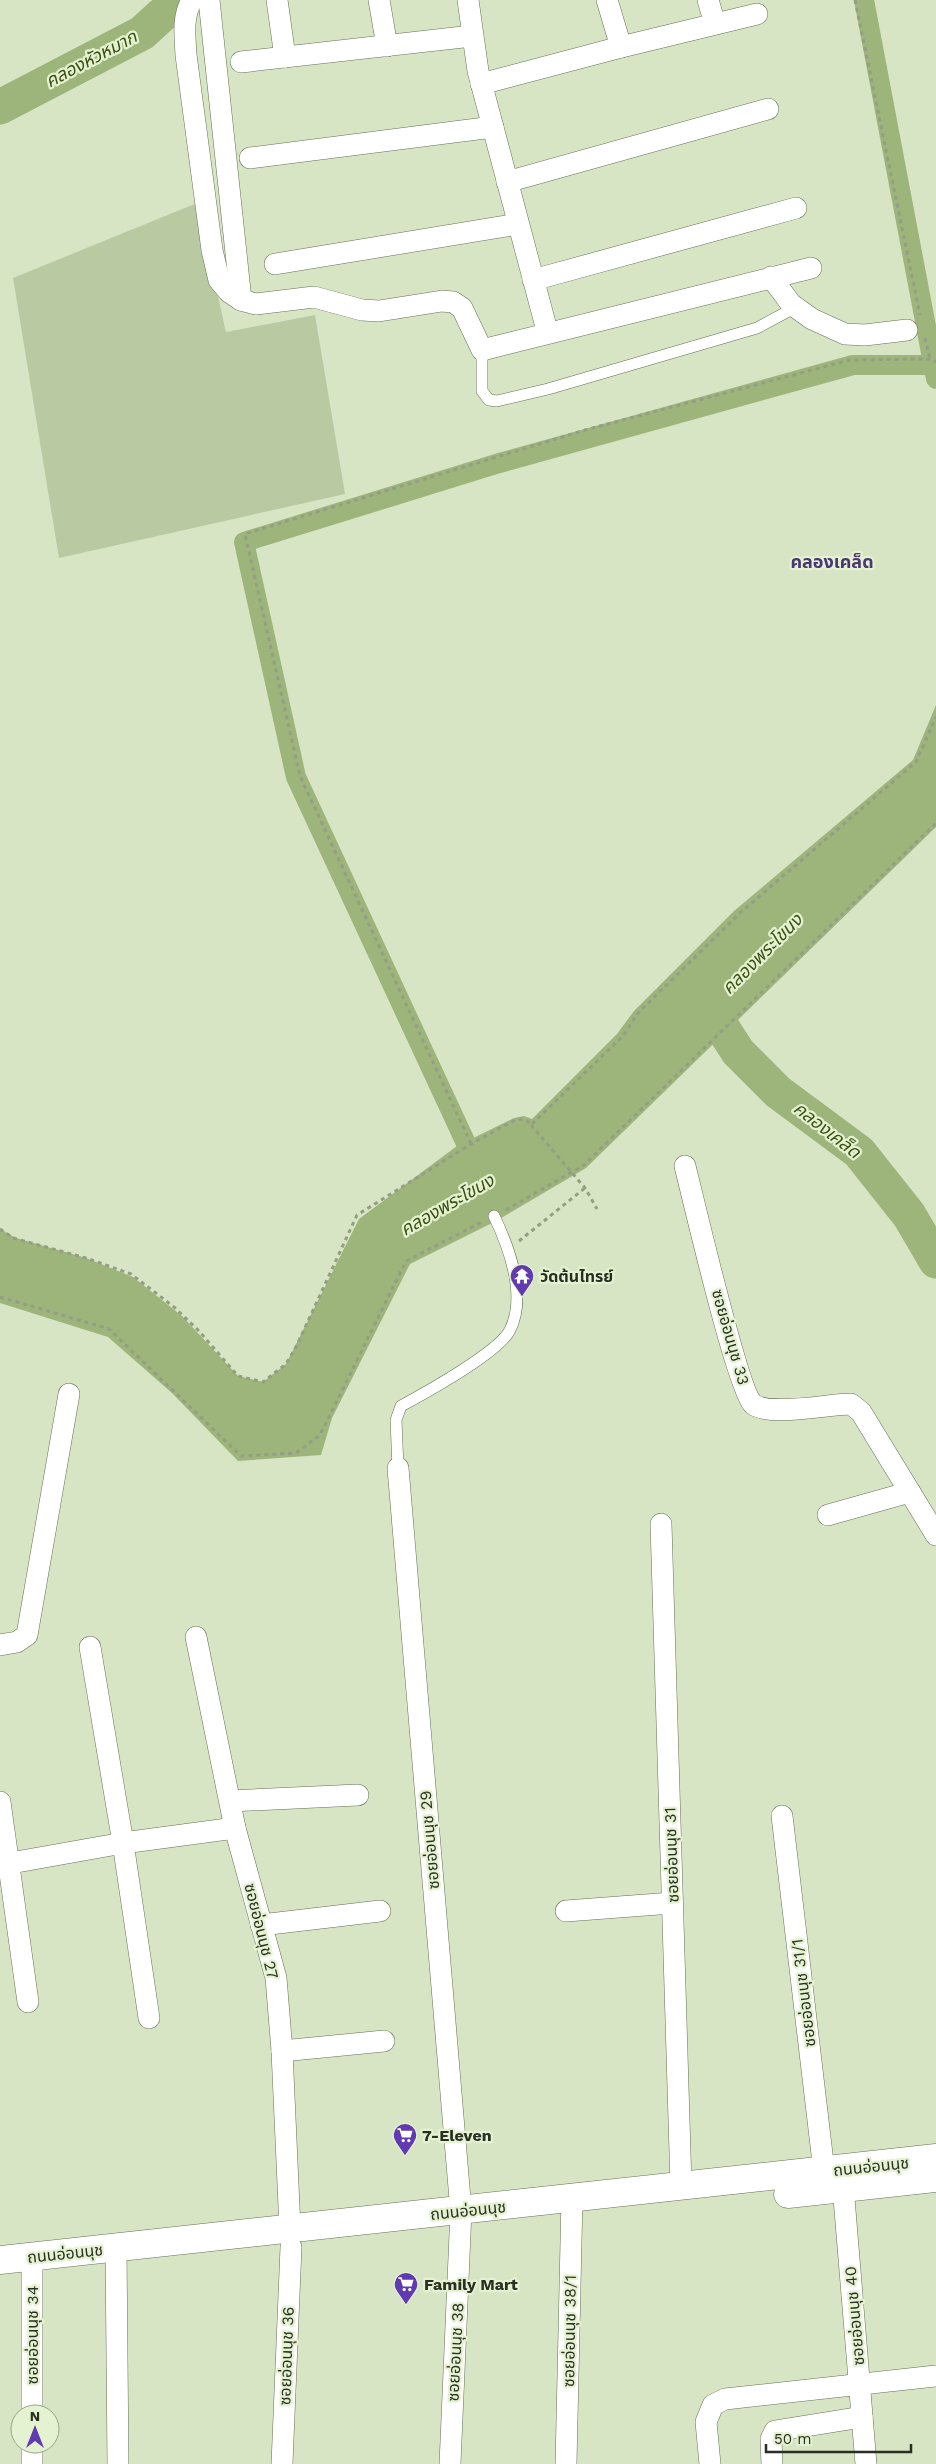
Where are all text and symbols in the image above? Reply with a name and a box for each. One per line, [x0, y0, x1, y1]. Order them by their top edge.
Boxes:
water label: คลองหัวหมาก [41, 25, 141, 91]
district label: คลองเคล็ด [790, 551, 874, 572]
water label: คลองพระโขนง [717, 908, 807, 998]
water label: คลองเคล็ด [790, 1097, 866, 1163]
water label: คลองพระโขนง [396, 1169, 498, 1240]
temple icon: วัดต้นไทรย์ [509, 1263, 535, 1297]
place label: วัดต้นไทรย์ [540, 1267, 613, 1286]
street label: ซอยอ่อนนุช 33 [708, 1287, 753, 1387]
street label: ซอยอ่อนนุช 29 [416, 1790, 443, 1890]
street label: ซอยอ่อนนุช 31 [660, 1807, 683, 1903]
street label: ซอยอ่อนนุช 27 [240, 1881, 283, 1981]
street label: ซอยอ่อนนุช 31/1 [787, 1938, 820, 2048]
supermarket icon: 7-Eleven [392, 2122, 418, 2156]
place label: 7-Eleven [422, 2126, 492, 2145]
street label: ถนนอ่อนนุช [832, 2153, 910, 2180]
street label: ถนนอ่อนนุช [429, 2197, 507, 2224]
street label: ถนนอ่อนนุช [26, 2240, 104, 2267]
street label: ซอยอ่อนนุช 40 [841, 2266, 868, 2366]
supermarket icon: Family Mart [393, 2271, 419, 2305]
place label: Family Mart [424, 2275, 518, 2294]
street label: ซอยอ่อนนุช 38/1 [559, 2275, 580, 2387]
street label: ซอยอ่อนนุช 34 [23, 2285, 42, 2384]
street label: ซอยอ่อนนุช 38 [443, 2302, 468, 2402]
street label: ซอยอ่อนนุช 36 [275, 2306, 298, 2406]
north arrow [10, 2404, 60, 2454]
text: N [30, 2408, 40, 2424]
scale bar [766, 2422, 911, 2454]
text: 50 m [774, 2430, 811, 2448]

